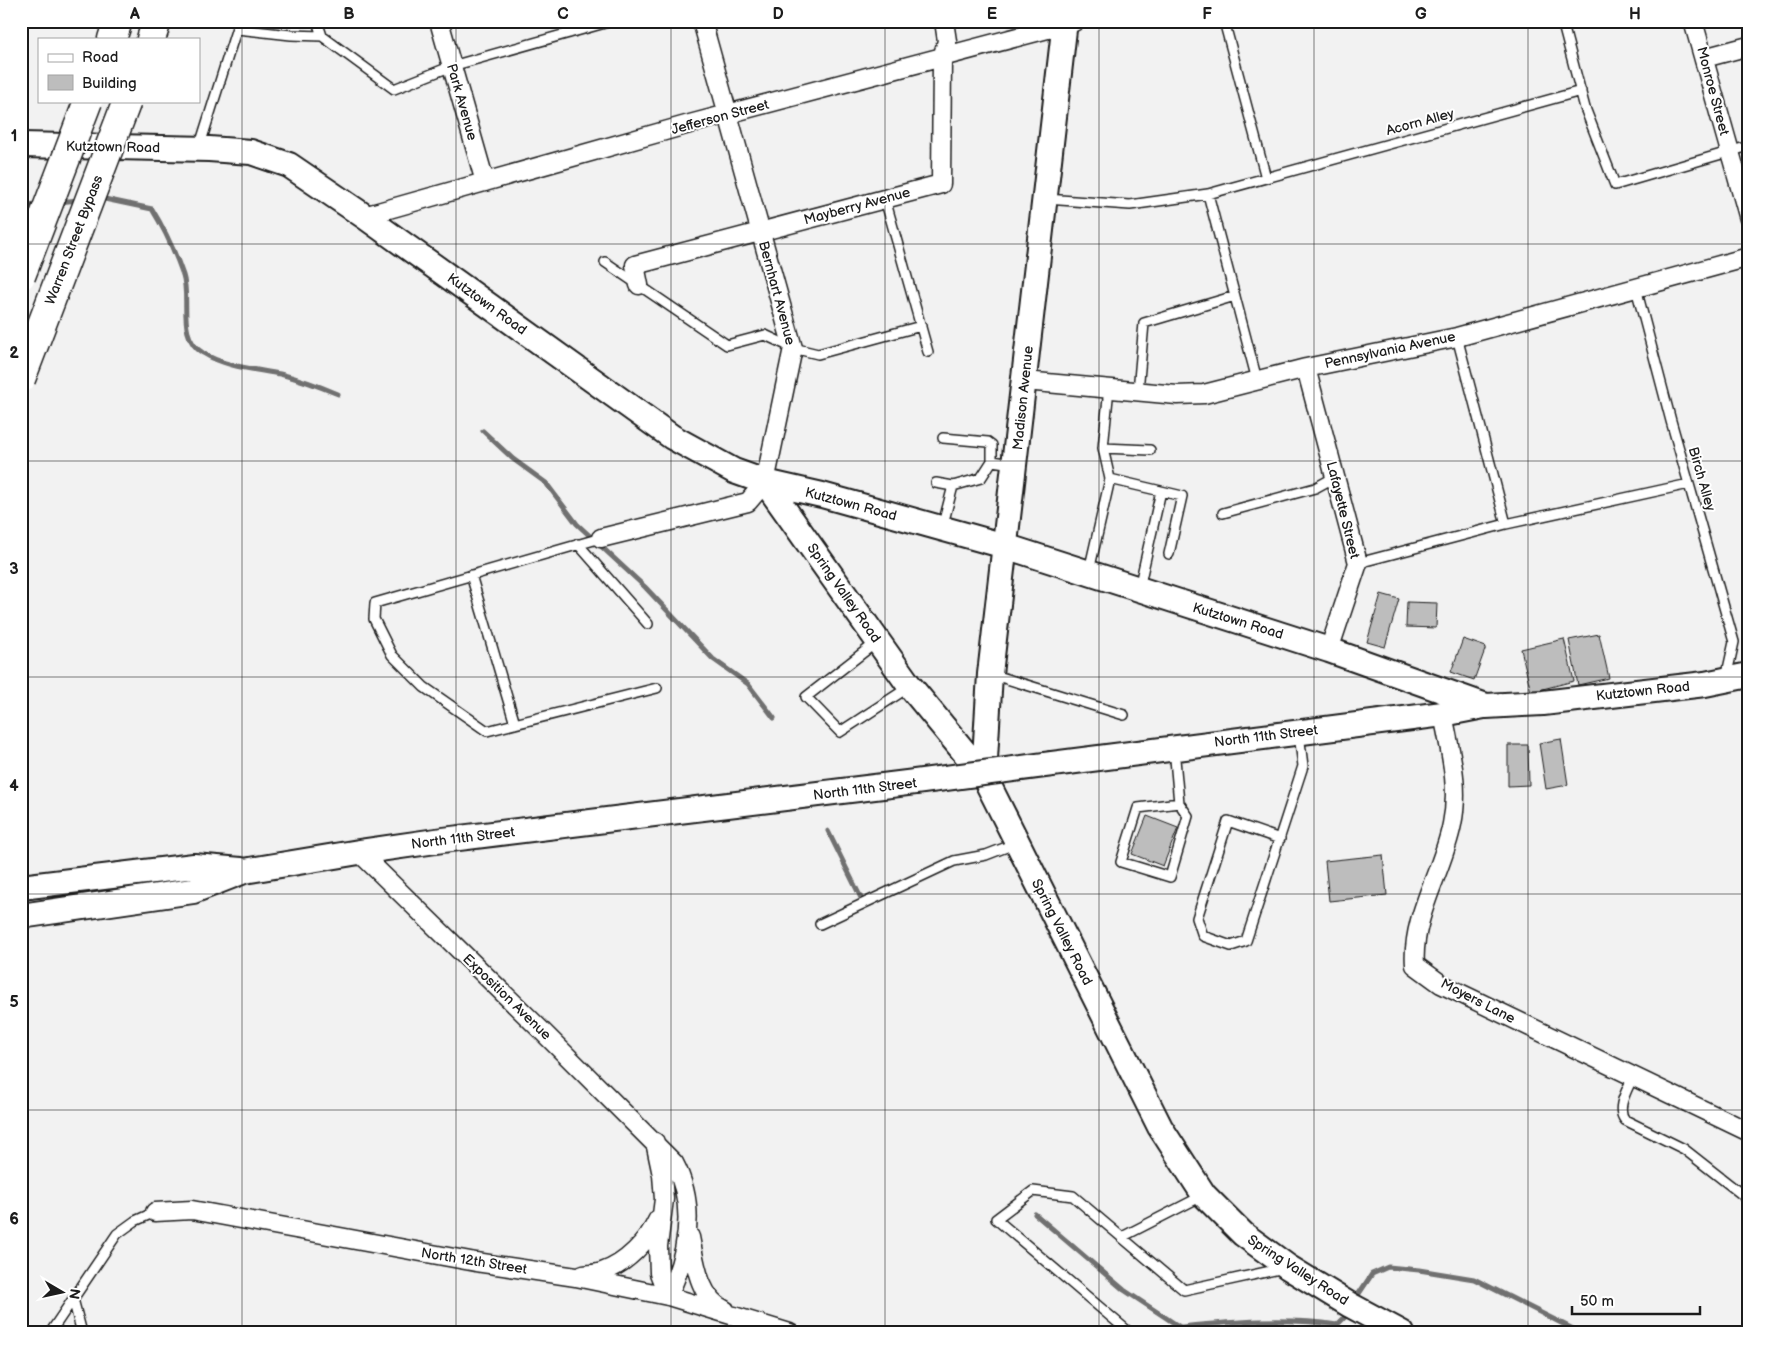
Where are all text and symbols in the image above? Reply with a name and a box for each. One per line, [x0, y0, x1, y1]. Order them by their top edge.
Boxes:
text: A [129, 5, 140, 24]
text: B [343, 5, 355, 24]
text: C [557, 5, 569, 24]
text: D [772, 5, 784, 24]
text: E [987, 5, 997, 24]
text: F [1202, 5, 1212, 24]
text: G [1415, 5, 1427, 24]
text: H [1629, 5, 1641, 24]
legend [38, 38, 200, 102]
street label: Monroe Street [1693, 45, 1733, 138]
text: Road [82, 48, 118, 67]
street label: Park Avenue [443, 62, 481, 142]
text: Building [82, 74, 137, 93]
street label: Jefferson Street [669, 96, 771, 138]
street label: Acorn Alley [1384, 105, 1456, 139]
text: 1 [11, 127, 17, 146]
street label: Kutztown Road [66, 138, 160, 156]
street label: Warren Street Bypass [41, 173, 107, 307]
street label: Mayberry Avenue [802, 184, 912, 228]
street label: Bernhart Avenue [755, 239, 799, 347]
street label: Kutztown Road [444, 269, 530, 339]
street label: Pennsylvania Avenue [1323, 328, 1457, 372]
text: 2 [9, 344, 19, 363]
street label: Madison Avenue [1009, 345, 1037, 451]
street label: Birch Alley [1685, 445, 1719, 514]
street label: Lafayette Street [1323, 460, 1363, 561]
street label: Kutztown Road [803, 484, 899, 524]
street label: Spring Valley Road [803, 540, 885, 646]
text: 3 [9, 560, 19, 579]
street label: Kutztown Road [1190, 599, 1286, 643]
street label: Kutztown Road [1595, 678, 1691, 704]
street label: North 11th Street [1213, 721, 1320, 751]
street label: North 11th Street [812, 774, 919, 804]
text: 4 [9, 777, 19, 796]
street label: North 11th Street [410, 823, 517, 853]
street label: Spring Valley Road [1028, 876, 1096, 988]
street label: Exposition Avenue [459, 951, 555, 1043]
street label: Moyers Lane [1438, 975, 1518, 1027]
text: 5 [9, 993, 19, 1012]
text: 6 [9, 1210, 19, 1229]
street label: Spring Valley Road [1244, 1231, 1352, 1309]
street label: North 12th Street [420, 1244, 529, 1278]
north arrow [38, 1266, 88, 1316]
scale bar [1572, 1284, 1700, 1316]
text: N [65, 1287, 84, 1300]
text: 50 m [1580, 1292, 1614, 1311]

